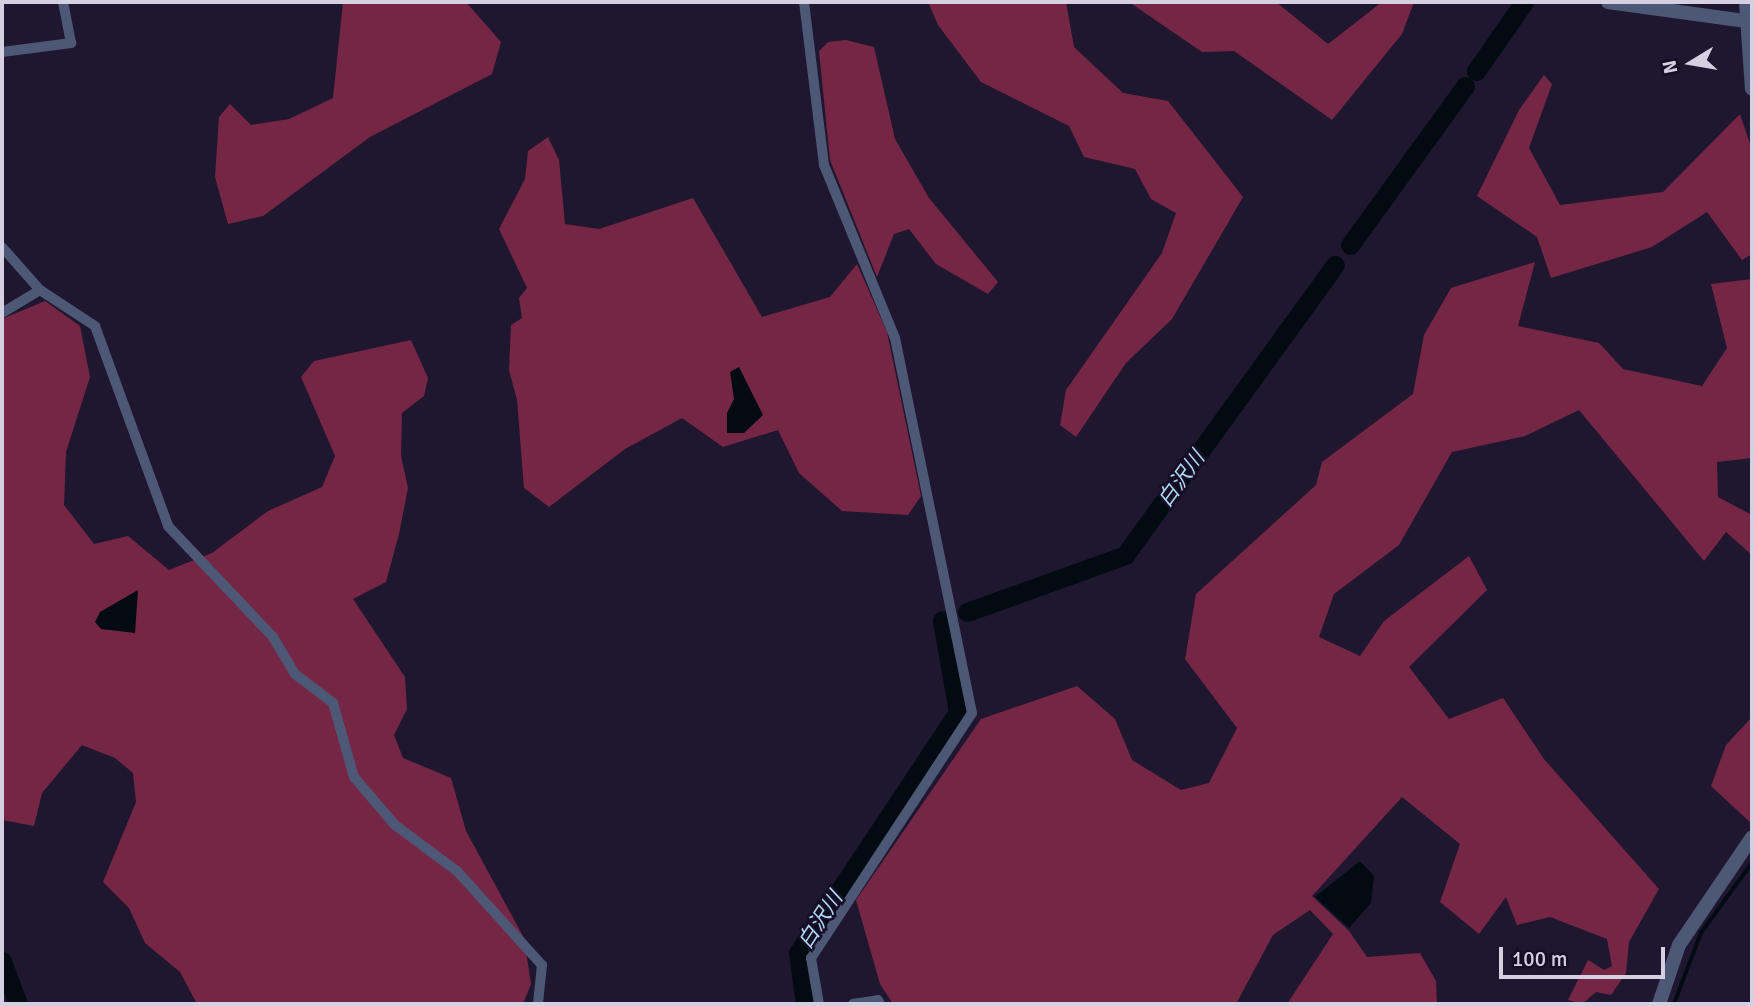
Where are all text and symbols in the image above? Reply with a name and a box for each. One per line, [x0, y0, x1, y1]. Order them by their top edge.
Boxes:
north arrow [1656, 28, 1726, 98]
text: N [1657, 58, 1683, 76]
water label: 白沢川 [1152, 446, 1210, 512]
water label: 白沢川 [792, 887, 848, 953]
scale bar [1502, 932, 1668, 976]
text: 100 m [1512, 946, 1567, 972]

